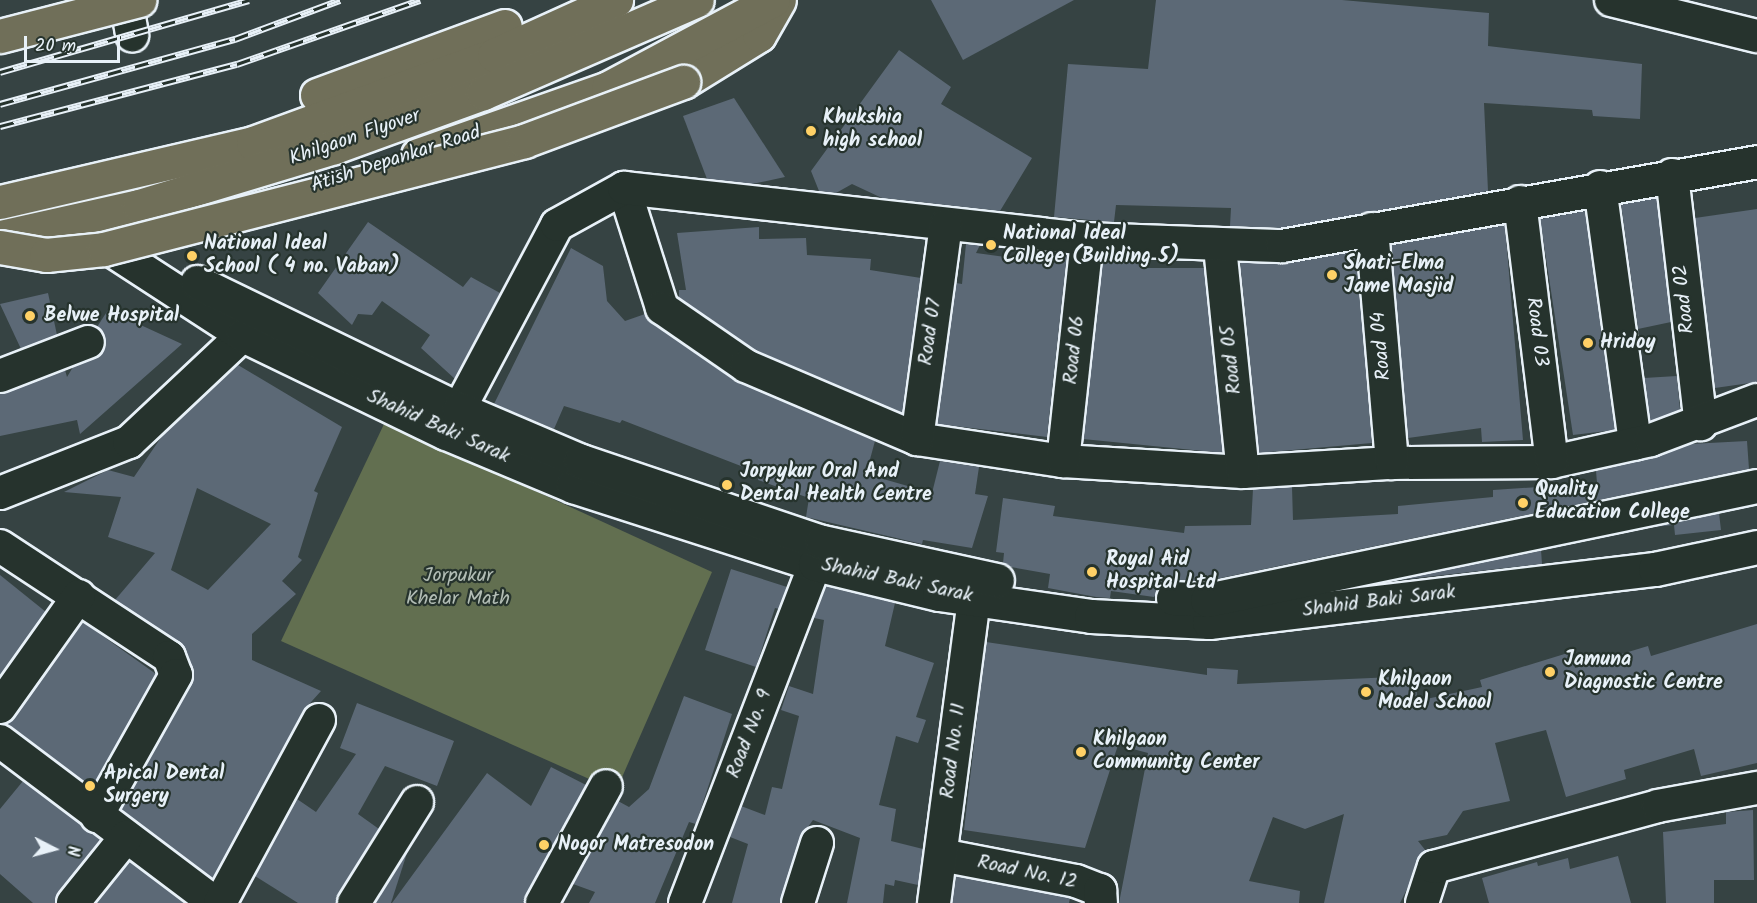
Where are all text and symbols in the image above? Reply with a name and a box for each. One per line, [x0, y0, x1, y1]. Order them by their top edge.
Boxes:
scale bar [27, 24, 123, 62]
text: 20 m [35, 32, 76, 61]
street label: Khilgaon Flyover [286, 104, 424, 172]
place label: Khukshia high school [823, 107, 922, 154]
street label: Atish Depankar Road [308, 121, 484, 199]
marker: Khukshia high school [804, 124, 818, 138]
place label: National Ideal College (Building 5) [1003, 222, 1179, 269]
place label: National Ideal School ( 4 no. Vaban) [204, 232, 400, 279]
marker: National Ideal College (Building 5) [984, 238, 998, 252]
marker: National Ideal School ( 4 no. Vaban) [185, 249, 199, 263]
place label: Shati-Elma Jame Masjid [1344, 252, 1454, 299]
street label: Road 02 [1669, 263, 1701, 335]
marker: Shati-Elma Jame Masjid [1325, 268, 1339, 282]
street label: Road 03 [1520, 296, 1552, 368]
street label: Road 07 [914, 297, 948, 367]
place label: Belvue Hospital [44, 304, 179, 328]
marker: Belvue Hospital [21, 307, 39, 325]
street label: Road 04 [1367, 311, 1397, 381]
street label: Road 06 [1059, 314, 1091, 386]
street label: Road 05 [1216, 325, 1248, 395]
place label: Hridoy [1600, 331, 1656, 355]
marker: Hridoy [1581, 336, 1595, 350]
street label: Shahid Baki Sarak [363, 385, 513, 469]
place label: Jorpykur Oral And Dental Health Centre [740, 461, 932, 508]
marker: Jorpykur Oral And Dental Health Centre [718, 476, 736, 494]
place label: Quality Education College [1535, 479, 1690, 526]
marker: Quality Education College [1516, 496, 1530, 510]
place label: Royal Aid Hospital Ltd [1106, 548, 1216, 595]
street label: Shahid Baki Sarak [819, 553, 975, 609]
marker: Royal Aid Hospital Ltd [1083, 563, 1101, 581]
park label: Jorpukur Khelar Math [406, 565, 510, 612]
street label: Shahid Baki Sarak [1301, 581, 1457, 623]
place label: Jamuna Diagnostic Centre [1564, 648, 1723, 695]
marker: Jamuna Diagnostic Centre [1541, 663, 1559, 681]
place label: Khilgaon Model School [1378, 668, 1491, 715]
marker: Khilgaon Model School [1359, 685, 1373, 699]
street label: Road No. 9 [722, 686, 778, 782]
street label: Road No. 11 [936, 702, 972, 800]
place label: Khilgaon Community Center [1093, 728, 1260, 775]
marker: Khilgaon Community Center [1074, 745, 1088, 759]
place label: Apical Dental Surgery [104, 762, 224, 809]
marker: Apical Dental Surgery [81, 777, 99, 795]
north arrow [24, 819, 84, 879]
place label: Nogor Matresodon [558, 833, 714, 857]
marker: Nogor Matresodon [535, 836, 553, 854]
text: N [59, 845, 85, 857]
street label: Road No. 12 [975, 851, 1079, 895]

